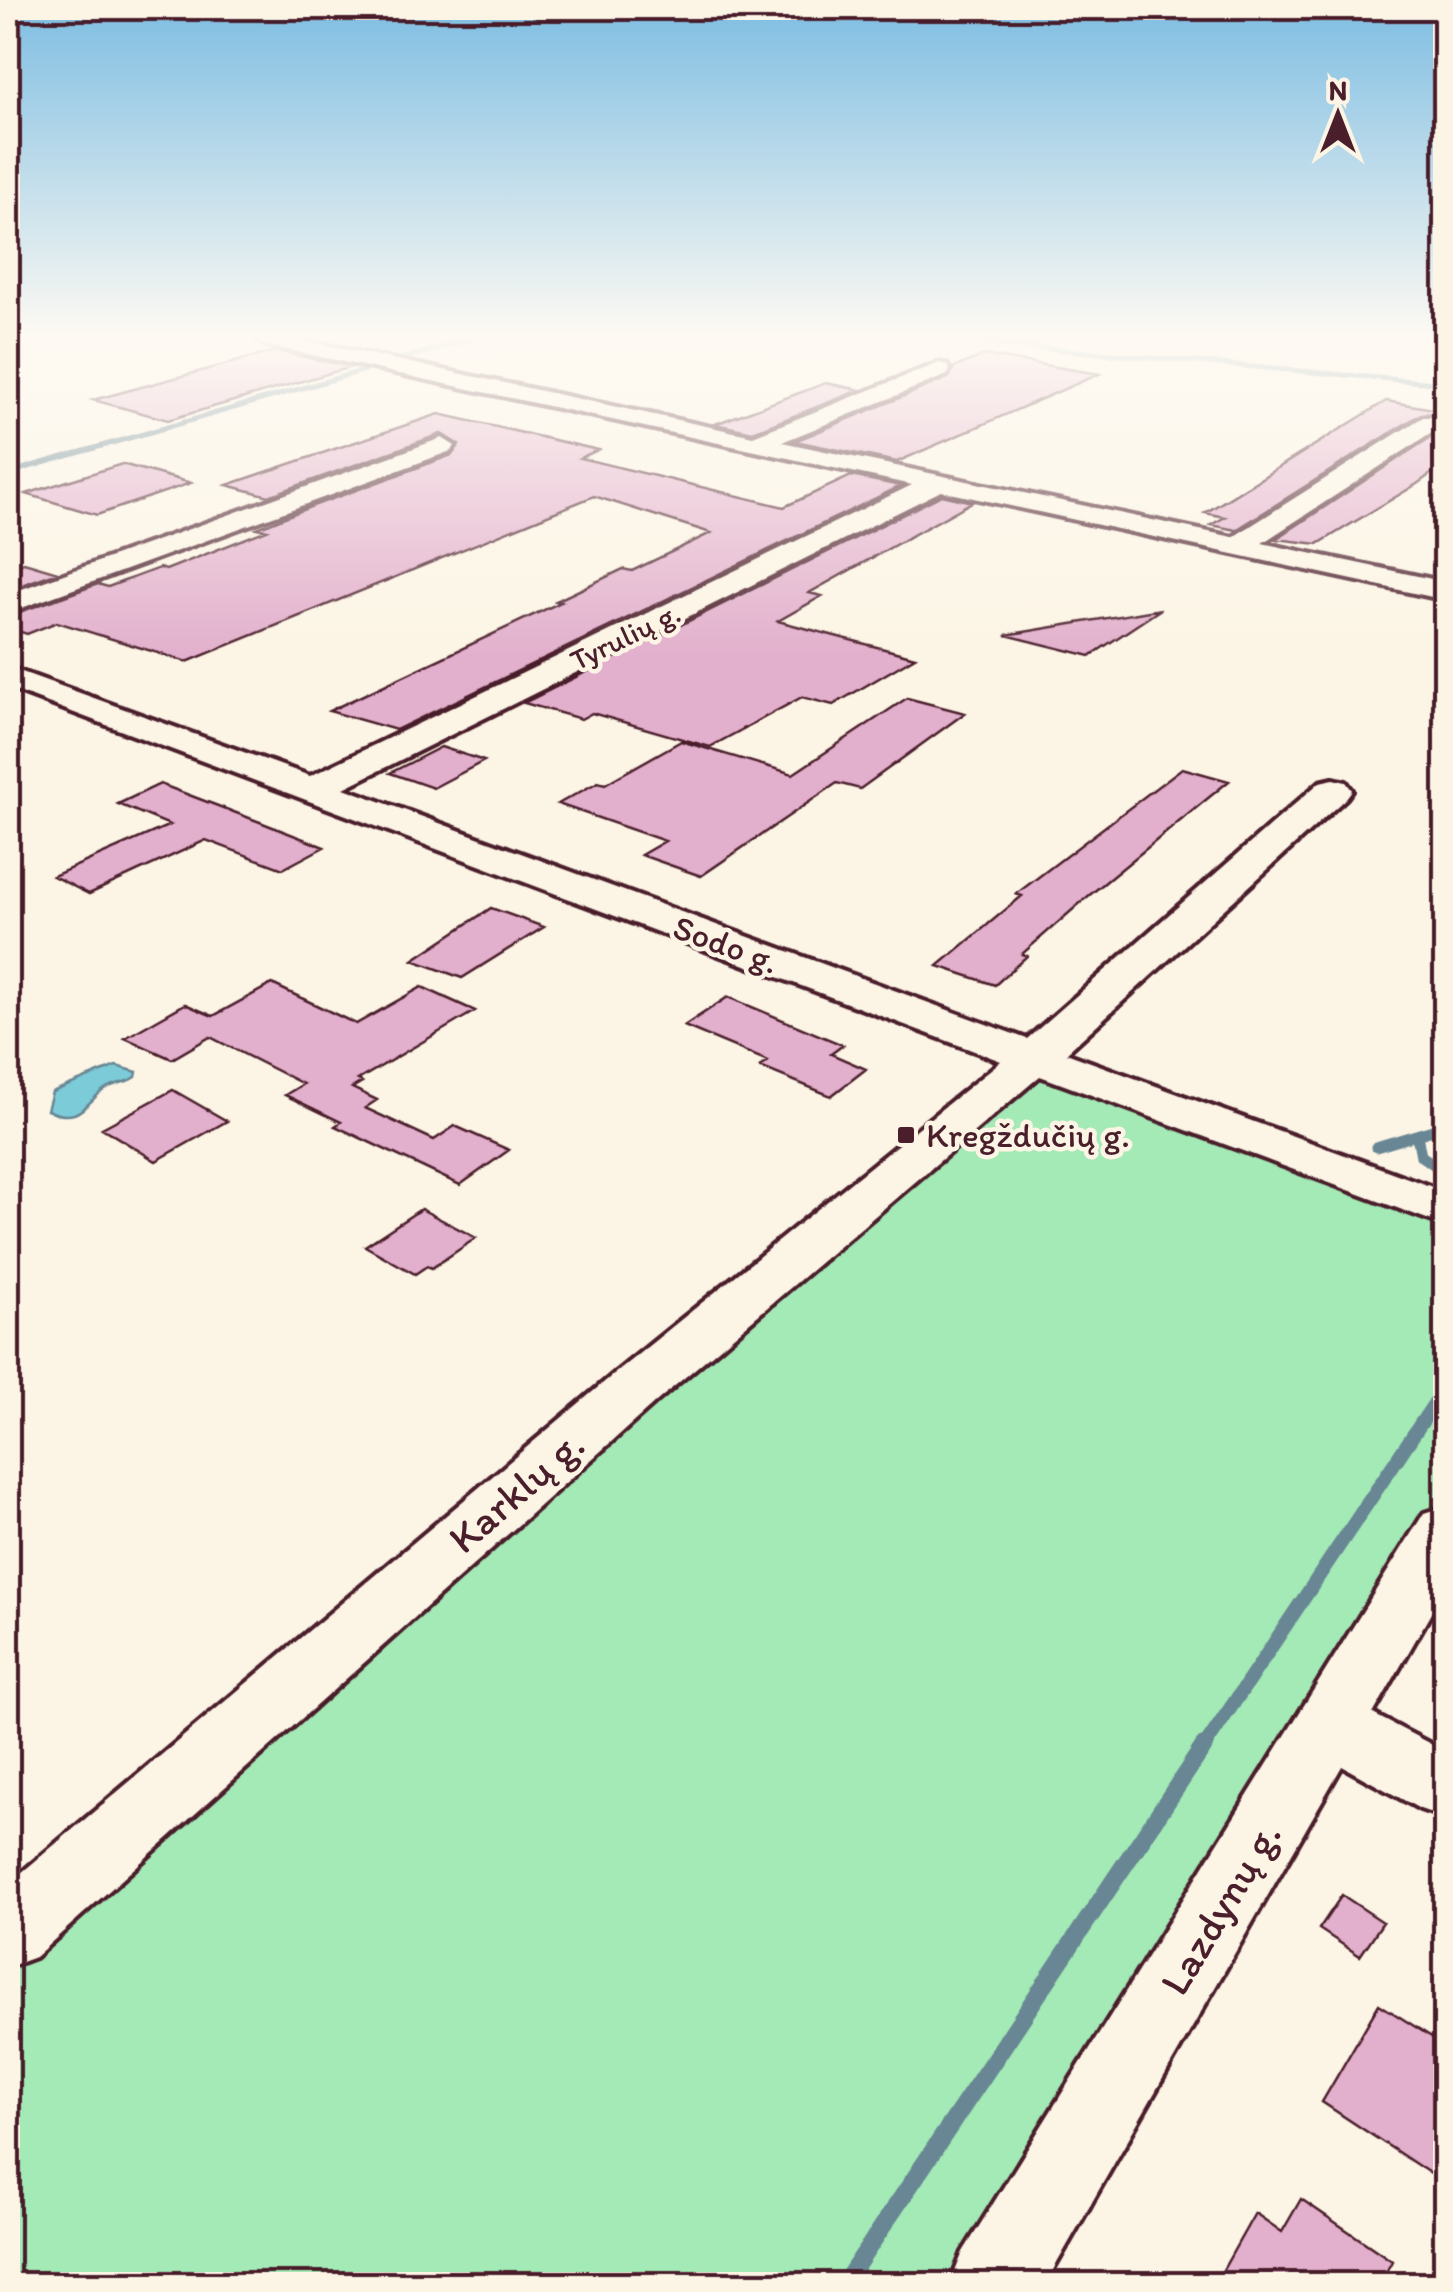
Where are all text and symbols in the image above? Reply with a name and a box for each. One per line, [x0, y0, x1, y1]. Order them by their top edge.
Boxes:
north arrow [1288, 65, 1388, 165]
text: N [1329, 73, 1347, 107]
street label: Tyrulių g. [564, 593, 686, 679]
street label: Sodo g. [668, 906, 784, 982]
place label: Kregždučių g. [926, 1114, 1130, 1156]
marker: Kregždučių g. [895, 1124, 917, 1146]
street label: Karklų g. [438, 1418, 594, 1564]
street label: Lazdynų g. [1148, 1812, 1292, 2004]

